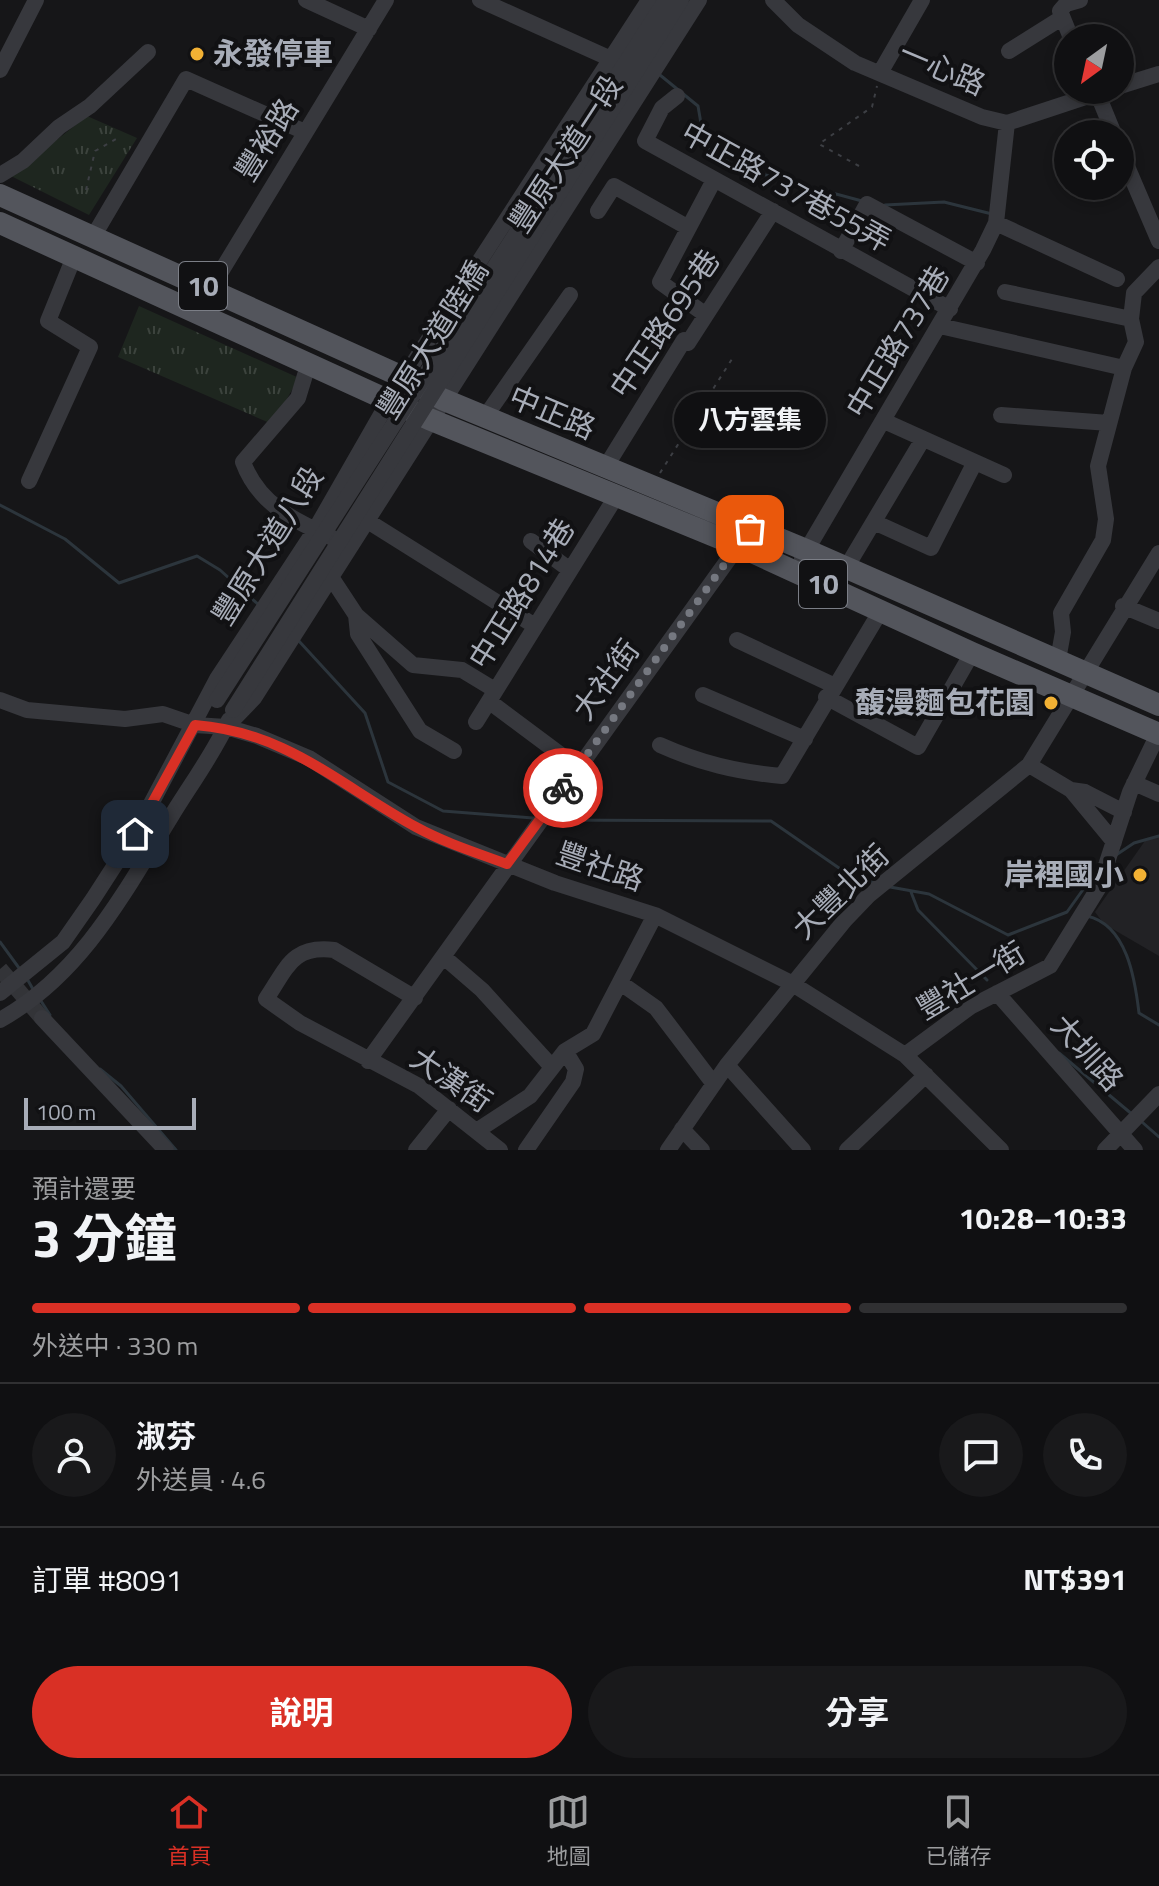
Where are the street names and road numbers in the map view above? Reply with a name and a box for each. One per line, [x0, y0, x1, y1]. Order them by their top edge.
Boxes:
street label: 一心路 [892, 29, 993, 107]
street label: 豐原大道一段 [497, 65, 633, 241]
street label: 豐裕路 [223, 89, 310, 190]
street label: 中正路737巷55弄 [673, 109, 900, 263]
street label: 中正路695巷 [597, 240, 731, 407]
street label: 豐原大道陸橋 [365, 251, 499, 428]
street label: 中正路737巷 [834, 257, 961, 426]
road number: 10 [179, 262, 227, 310]
street label: 中正路 [502, 373, 603, 451]
street label: 豐原大道八段 [200, 457, 334, 634]
street label: 中正路814巷 [456, 509, 586, 678]
road number: 10 [799, 560, 847, 608]
street label: 大社街 [560, 629, 650, 729]
street label: 豐社路 [550, 830, 650, 902]
street label: 大豐北街 [781, 833, 899, 950]
street label: 豐社一街 [907, 930, 1034, 1031]
street label: 大圳路 [1041, 1003, 1135, 1101]
street label: 大漢街 [401, 1035, 502, 1123]

